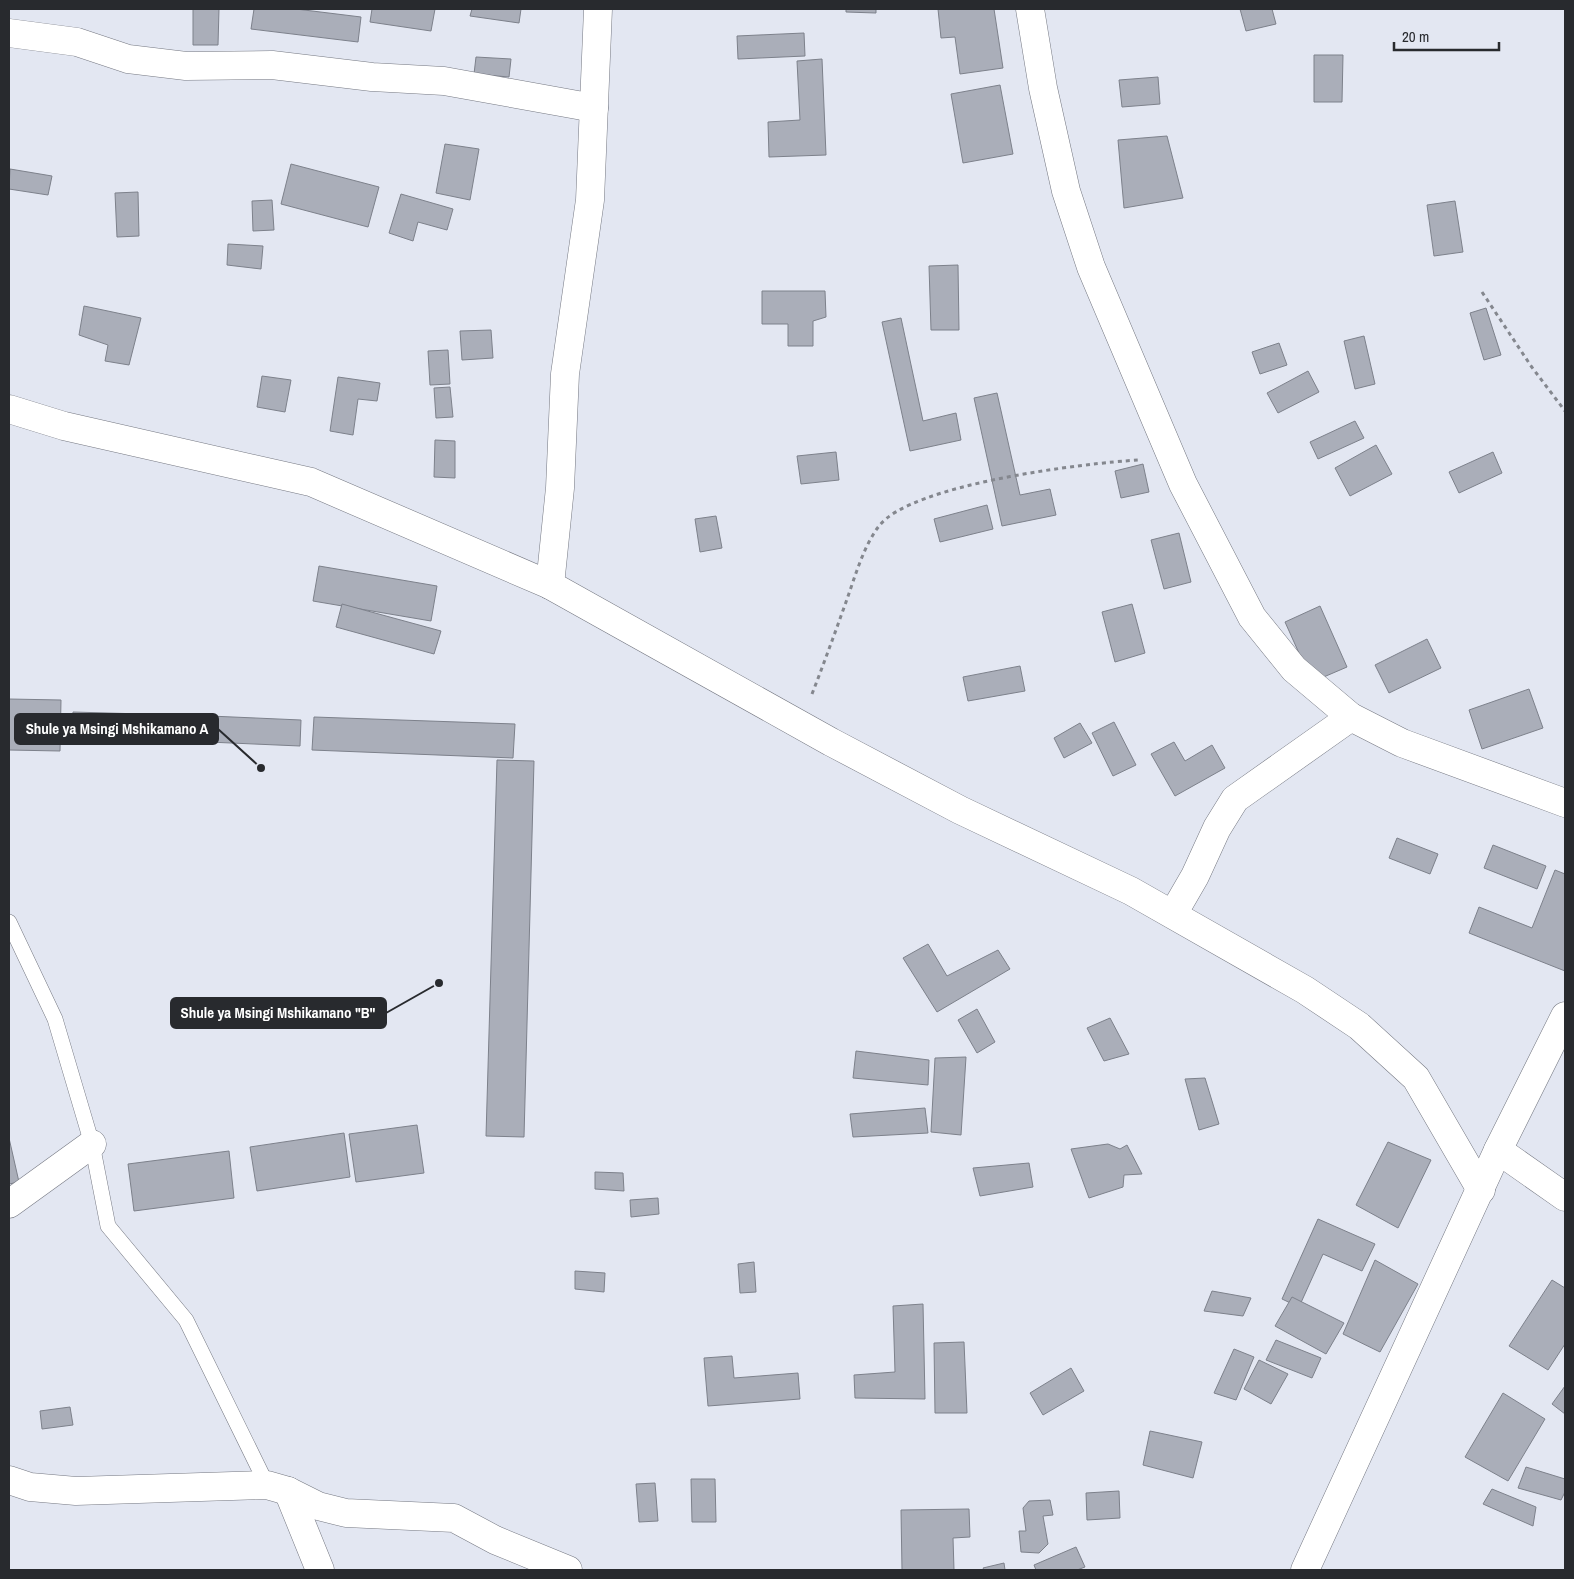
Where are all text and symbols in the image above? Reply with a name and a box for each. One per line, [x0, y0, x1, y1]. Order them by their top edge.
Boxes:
scale bar [1394, 20, 1499, 52]
text: 20 m [1402, 26, 1429, 47]
callout: Shule ya Msingi Mshikamano A [15, 714, 218, 744]
text: Shule ya Msingi Mshikamano A [26, 718, 208, 739]
callout: Shule ya Msingi Mshikamano "B" [171, 998, 386, 1028]
text: Shule ya Msingi Mshikamano "B" [181, 1002, 376, 1023]

